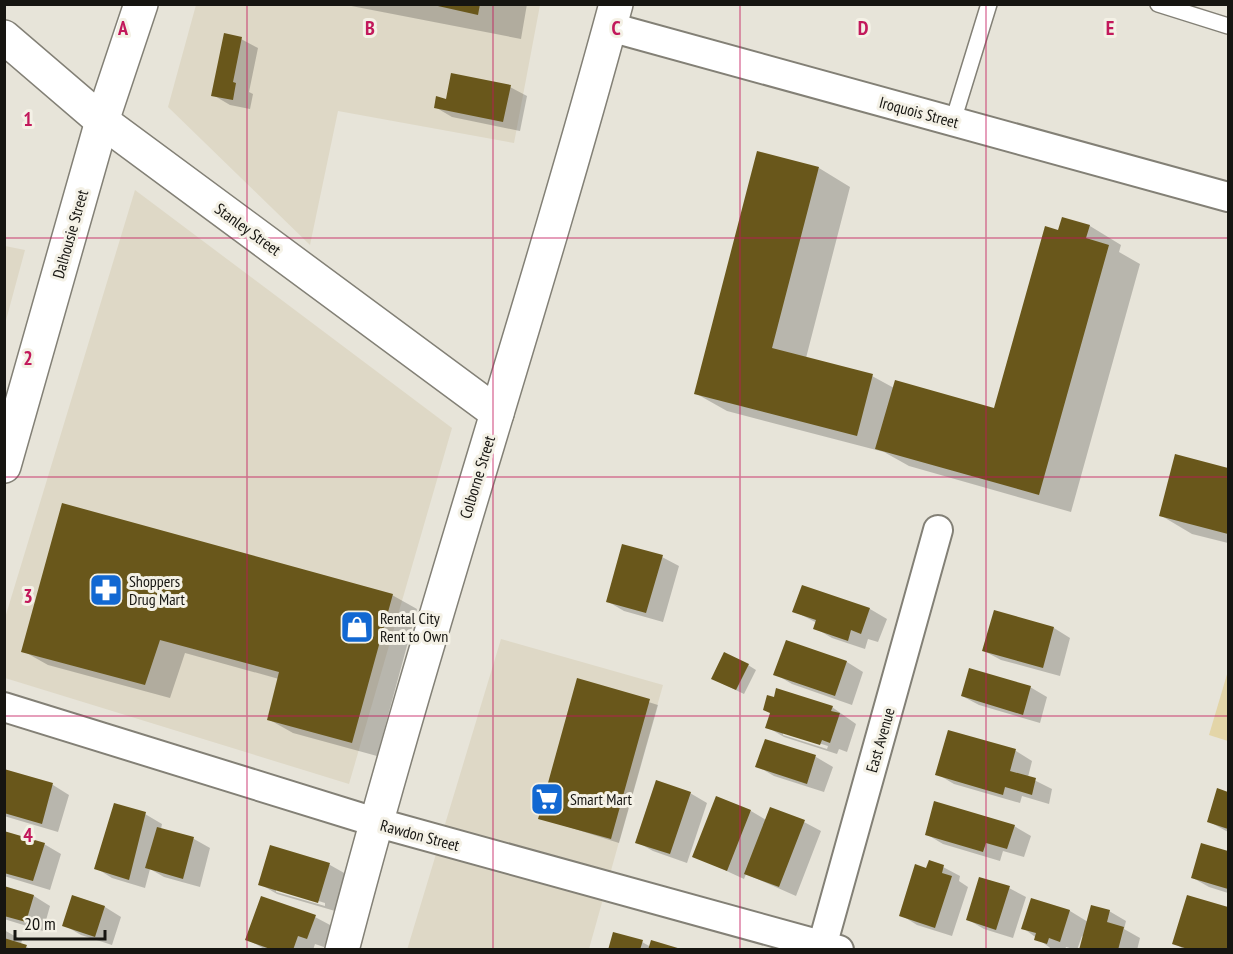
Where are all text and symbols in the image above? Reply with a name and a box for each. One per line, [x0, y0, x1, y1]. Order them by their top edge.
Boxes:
text: A [117, 15, 129, 41]
text: B [365, 15, 375, 41]
text: C [611, 15, 621, 41]
text: D [858, 15, 869, 41]
text: E [1106, 15, 1114, 41]
street label: Iroquois Street [877, 92, 961, 132]
text: 1 [23, 106, 33, 132]
street label: Dalhousie Street [48, 187, 92, 281]
street label: Stanley Street [211, 198, 285, 260]
text: 2 [23, 345, 33, 371]
street label: Colborne Street [455, 432, 499, 521]
place label: Shoppers Drug Mart [129, 571, 185, 609]
pharmacy icon: Shoppers Drug Mart [88, 572, 124, 608]
text: 3 [23, 583, 33, 609]
place label: Rental City Rent to Own [380, 608, 448, 646]
shop icon: Rental City Rent to Own [339, 609, 375, 645]
street label: East Avenue [861, 705, 899, 775]
supermarket icon: Smart Mart [529, 781, 565, 817]
place label: Smart Mart [570, 789, 633, 809]
street label: Rawdon Street [378, 815, 462, 855]
text: 4 [23, 822, 33, 848]
scale bar [15, 903, 105, 941]
text: 20 m [24, 912, 56, 935]

